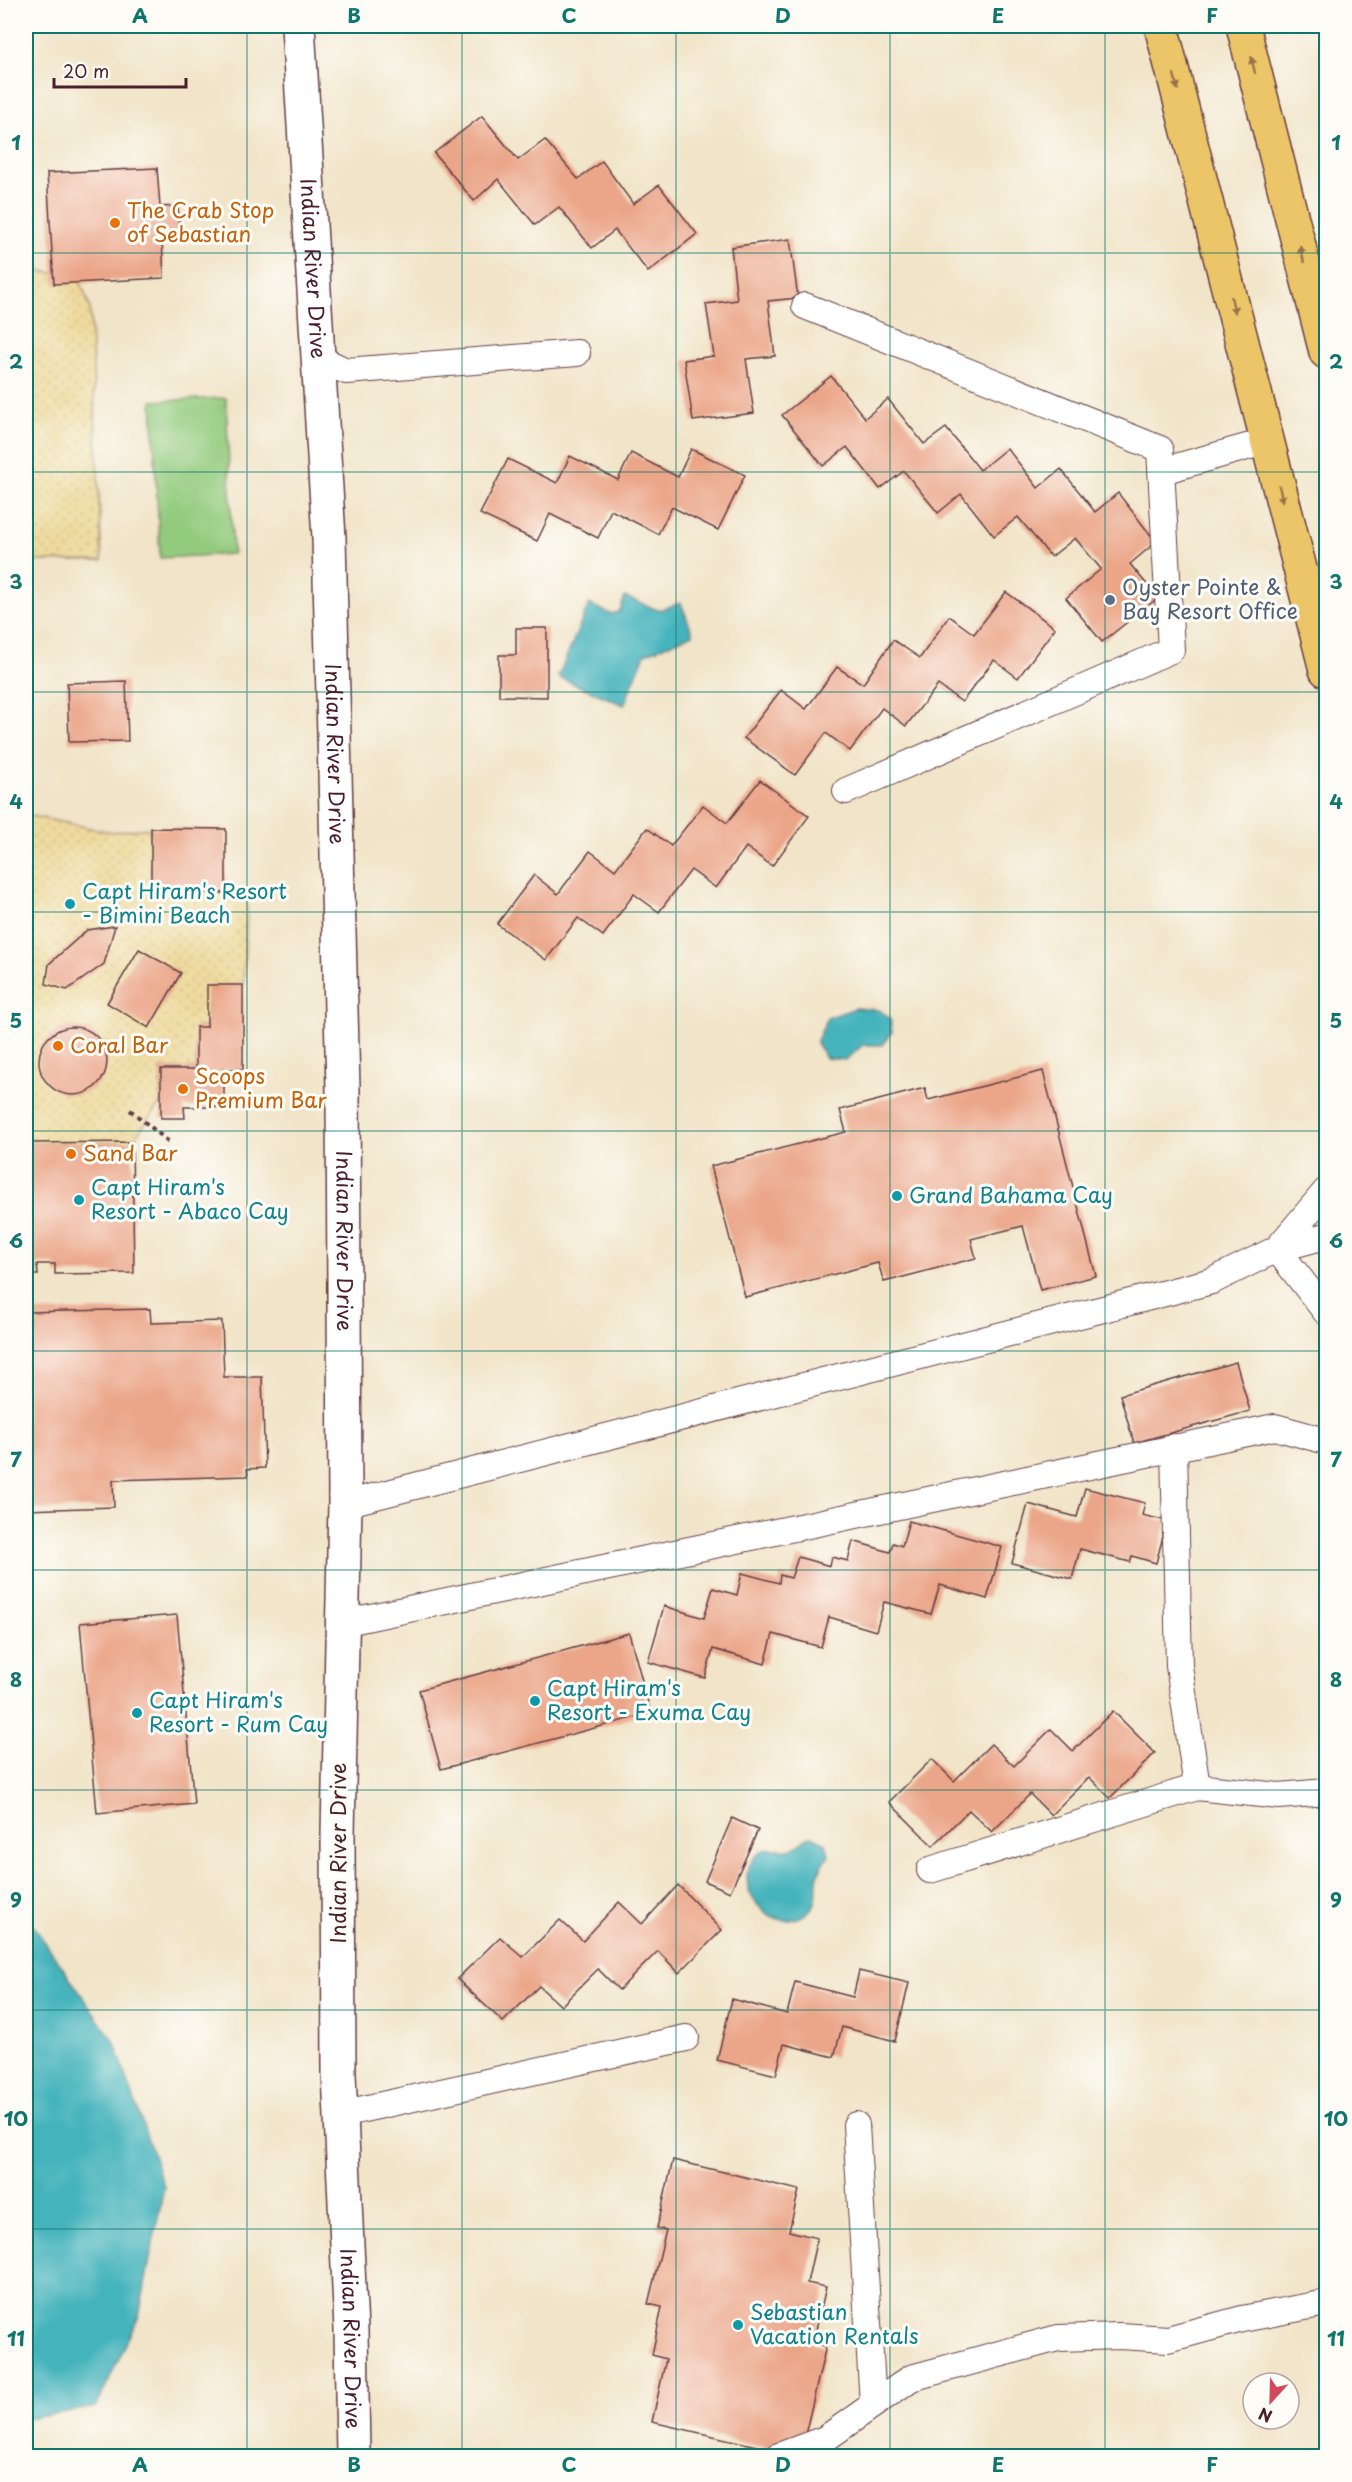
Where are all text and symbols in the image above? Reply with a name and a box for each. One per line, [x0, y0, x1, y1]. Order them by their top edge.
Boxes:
text: A [132, 0, 148, 30]
text: B [347, 0, 361, 30]
text: C [561, 0, 577, 30]
text: D [775, 0, 791, 30]
text: E [992, 0, 1004, 30]
text: F [1206, 0, 1218, 30]
scale bar [54, 51, 186, 89]
one-way arrow [1248, 56, 1258, 75]
text: 20 m [63, 57, 109, 84]
one-way arrow [1171, 73, 1181, 91]
text: 1 [11, 127, 21, 157]
text: 1 [1331, 127, 1341, 157]
street label: Indian River Drive [293, 177, 336, 360]
place label: The Crab Stop of Sebastian [127, 193, 274, 249]
marker: The Crab Stop of Sebastian [108, 216, 122, 230]
one-way arrow [1296, 245, 1306, 264]
one-way arrow [1228, 296, 1238, 314]
text: 2 [9, 346, 23, 376]
text: 2 [1329, 346, 1343, 376]
one-way arrow [1277, 485, 1287, 503]
text: 3 [9, 566, 23, 596]
text: 3 [1329, 566, 1343, 596]
place label: Oyster Pointe & Bay Resort Office [1122, 570, 1298, 626]
marker: Oyster Pointe & Bay Resort Office [1103, 593, 1117, 607]
street label: Indian River Drive [318, 663, 355, 845]
text: 4 [9, 786, 23, 816]
text: 4 [1329, 786, 1343, 816]
place label: Capt Hiram's Resort - Bimini Beach [82, 874, 287, 930]
marker: Capt Hiram's Resort - Bimini Beach [63, 897, 77, 911]
text: 5 [10, 1005, 22, 1035]
text: 5 [1330, 1005, 1342, 1035]
place label: Coral Bar [70, 1028, 169, 1060]
marker: Coral Bar [51, 1039, 65, 1053]
place label: Scoops Premium Bar [195, 1059, 327, 1115]
marker: Scoops Premium Bar [176, 1082, 190, 1096]
place label: Sand Bar [83, 1136, 178, 1168]
marker: Sand Bar [64, 1147, 78, 1161]
street label: Indian River Drive [329, 1150, 362, 1331]
place label: Capt Hiram's Resort - Abaco Cay [91, 1170, 289, 1226]
place label: Grand Bahama Cay [909, 1178, 1113, 1210]
marker: Grand Bahama Cay [890, 1189, 904, 1203]
marker: Capt Hiram's Resort - Abaco Cay [72, 1193, 86, 1207]
text: 6 [9, 1225, 23, 1255]
text: 6 [1329, 1225, 1343, 1255]
text: 7 [10, 1444, 22, 1474]
text: 7 [1330, 1444, 1342, 1474]
text: 8 [10, 1664, 22, 1694]
text: 8 [1330, 1664, 1342, 1694]
place label: Capt Hiram's Resort - Exuma Cay [547, 1671, 751, 1727]
place label: Capt Hiram's Resort - Rum Cay [149, 1683, 328, 1739]
marker: Capt Hiram's Resort - Exuma Cay [528, 1694, 542, 1708]
marker: Capt Hiram's Resort - Rum Cay [130, 1706, 144, 1720]
street label: Indian River Drive [321, 1763, 353, 1943]
text: 9 [10, 1884, 22, 1914]
text: 9 [1330, 1884, 1342, 1914]
text: 10 [4, 2103, 28, 2133]
text: 10 [1324, 2103, 1348, 2133]
street label: Indian River Drive [333, 2247, 371, 2429]
place label: Sebastian Vacation Rentals [750, 2295, 919, 2351]
marker: Sebastian Vacation Rentals [731, 2318, 745, 2332]
text: 11 [7, 2323, 25, 2353]
text: 11 [1327, 2323, 1345, 2353]
north arrow [1241, 2371, 1301, 2431]
text: N [1255, 2402, 1275, 2429]
text: A [132, 2449, 148, 2479]
text: B [347, 2449, 361, 2479]
text: C [561, 2449, 577, 2479]
text: D [775, 2449, 791, 2479]
text: E [992, 2449, 1004, 2479]
text: F [1206, 2449, 1218, 2479]

